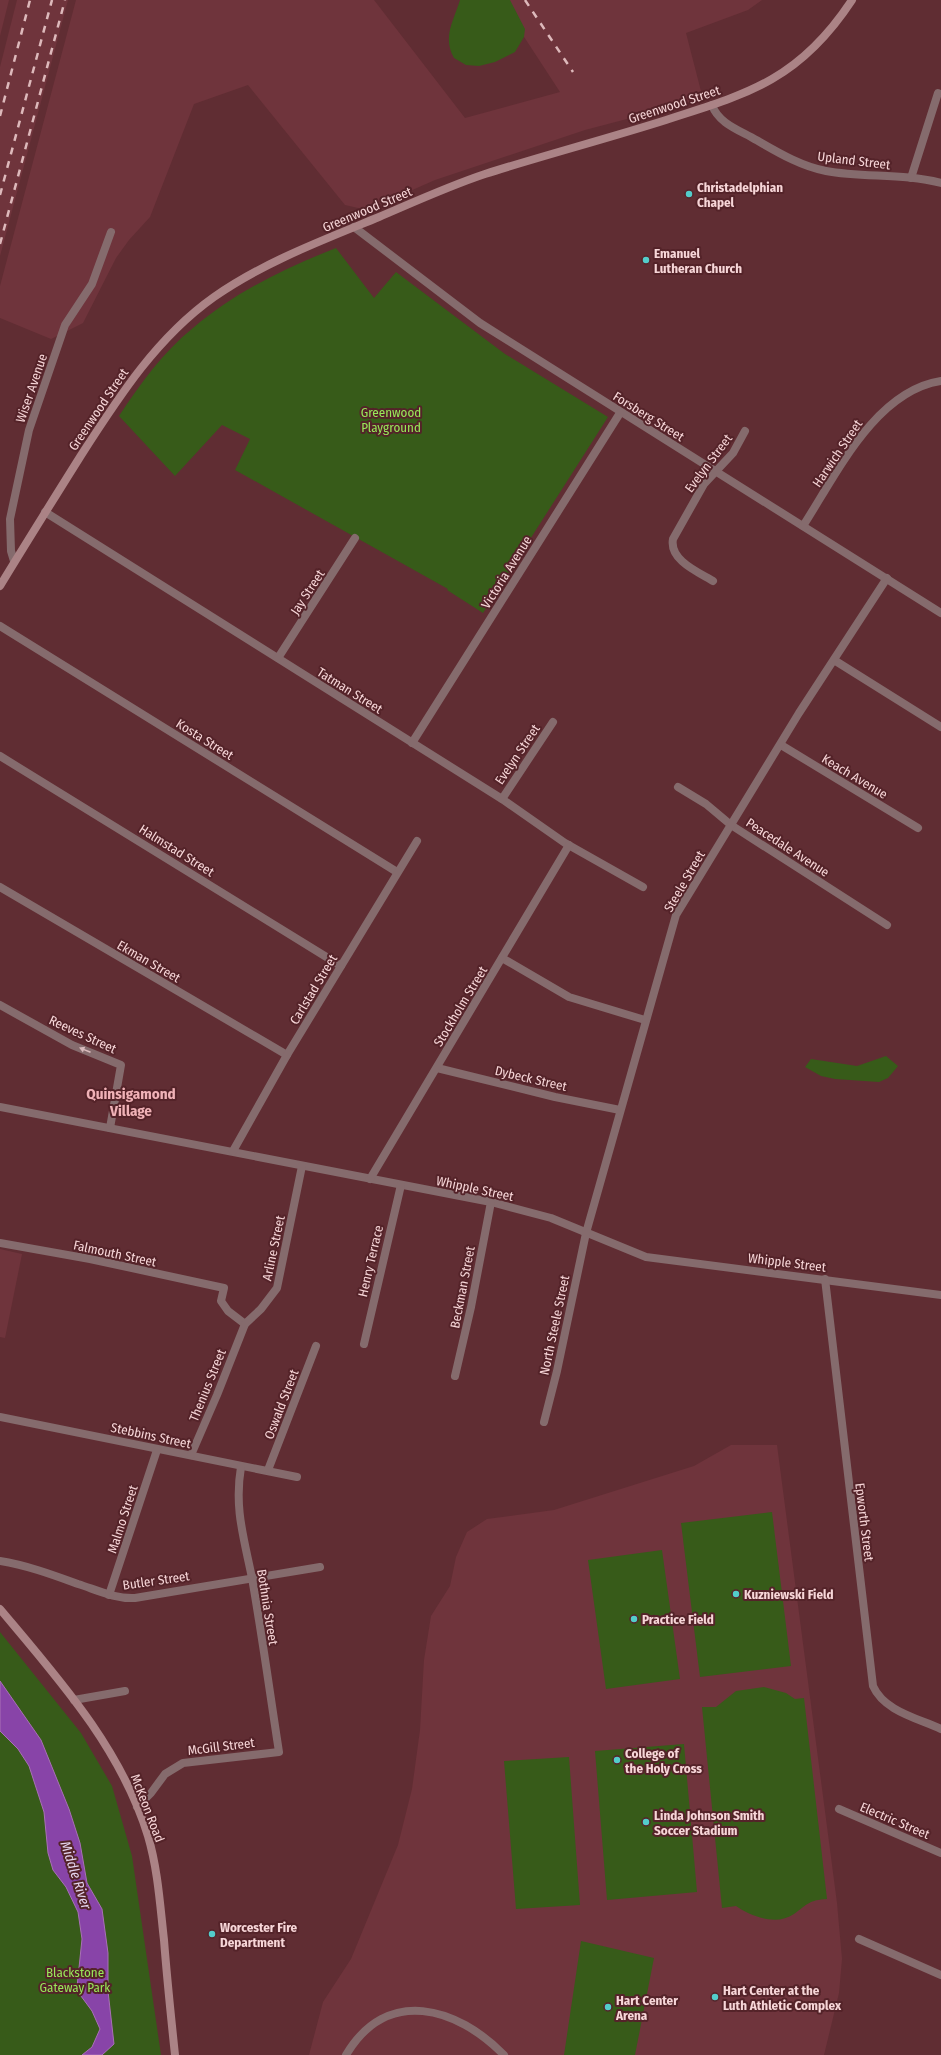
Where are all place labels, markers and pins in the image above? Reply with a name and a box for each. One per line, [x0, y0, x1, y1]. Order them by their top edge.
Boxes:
place label: Christadelphian Chapel [697, 180, 783, 210]
marker: Christadelphian Chapel [684, 189, 694, 199]
place label: Emanuel Lutheran Church [654, 246, 742, 276]
marker: Emanuel Lutheran Church [641, 255, 651, 265]
place label: Kuzniewski Field [744, 1587, 834, 1602]
marker: Kuzniewski Field [731, 1589, 741, 1599]
place label: Practice Field [642, 1612, 714, 1627]
marker: Practice Field [629, 1614, 639, 1624]
place label: College of the Holy Cross [625, 1746, 702, 1776]
marker: College of the Holy Cross [612, 1755, 622, 1765]
place label: Linda Johnson Smith Soccer Stadium [654, 1808, 765, 1838]
marker: Linda Johnson Smith Soccer Stadium [641, 1817, 651, 1827]
place label: Worcester Fire Department [220, 1920, 298, 1950]
marker: Worcester Fire Department [207, 1929, 217, 1939]
place label: Hart Center at the Luth Athletic Complex [723, 1983, 842, 2013]
marker: Hart Center at the Luth Athletic Complex [710, 1992, 720, 2002]
place label: Hart Center Arena [615, 1993, 678, 2023]
marker: Hart Center Arena [603, 2002, 613, 2012]

